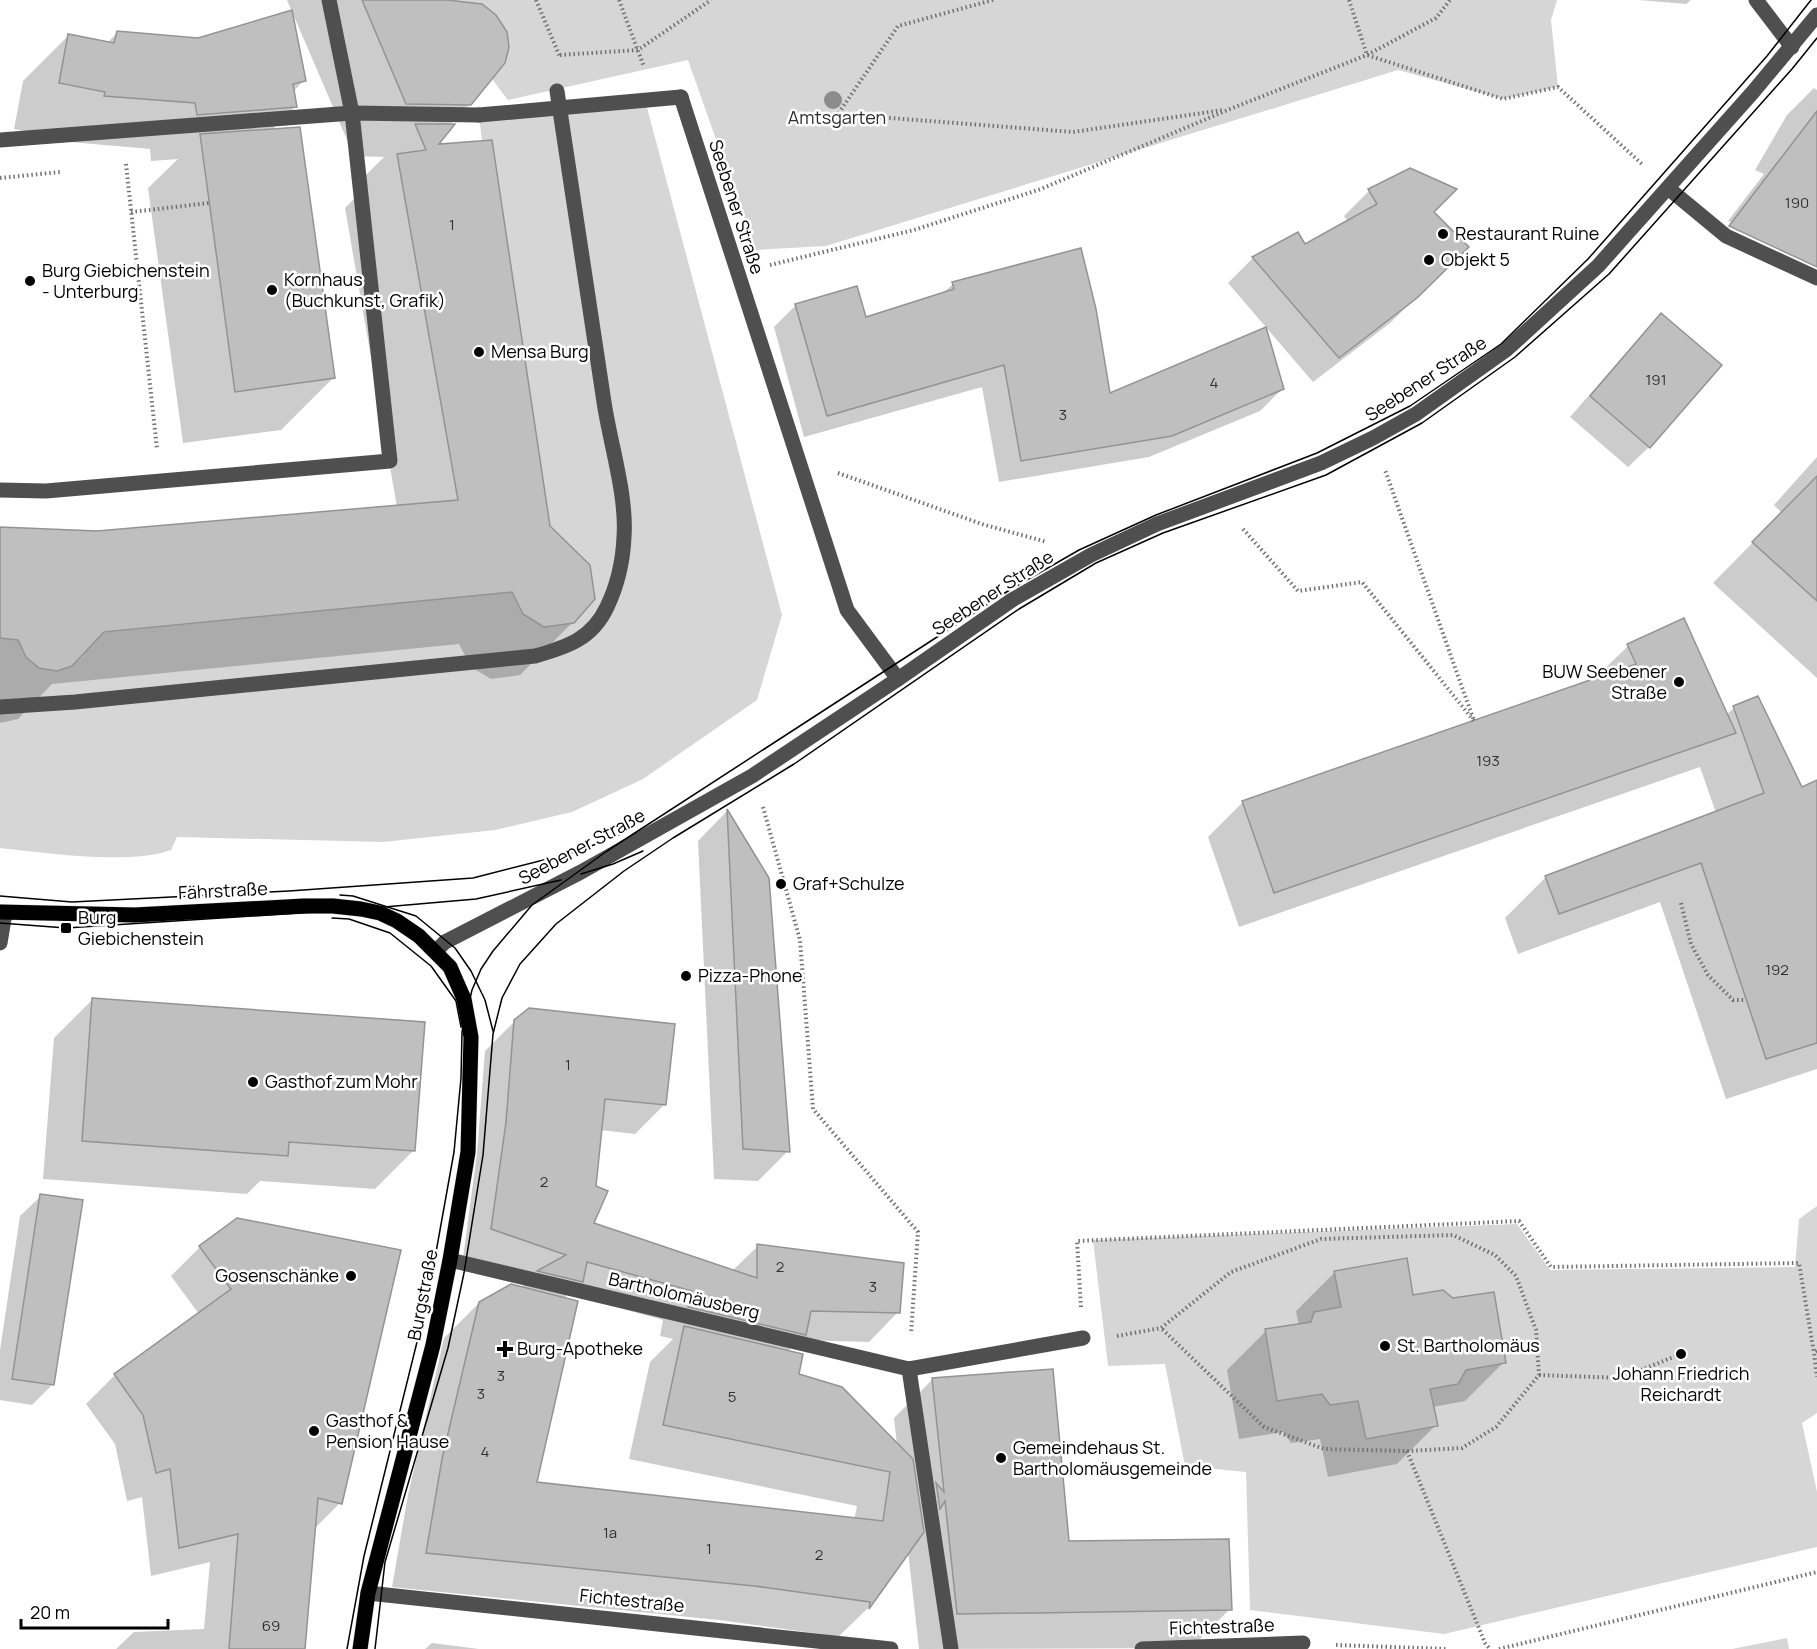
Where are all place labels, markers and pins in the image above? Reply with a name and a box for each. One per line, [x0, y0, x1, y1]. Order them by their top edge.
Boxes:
place label: Restaurant Ruine [1455, 221, 1599, 245]
marker: Restaurant Ruine [1436, 227, 1450, 241]
place label: Objekt 5 [1441, 247, 1510, 271]
marker: Objekt 5 [1422, 253, 1436, 267]
place label: Burg Giebichenstein - Unterburg [42, 258, 210, 303]
place label: Kornhaus (Buchkunst, Grafik) [284, 267, 446, 312]
marker: Burg Giebichenstein - Unterburg [23, 274, 37, 288]
marker: Kornhaus (Buchkunst, Grafik) [265, 283, 279, 297]
place label: Mensa Burg [491, 339, 589, 363]
marker: Mensa Burg [472, 345, 486, 359]
place label: BUW Seebener Straße [1542, 659, 1667, 704]
marker: BUW Seebener Straße [1672, 675, 1686, 689]
place label: Graf+Schulze [793, 871, 905, 895]
marker: Graf+Schulze [774, 877, 788, 891]
place label: Burg Giebichenstein [78, 905, 204, 950]
marker: Burg Giebichenstein [59, 921, 73, 935]
place label: Pizza-Phone [698, 963, 803, 987]
marker: Pizza-Phone [679, 969, 693, 983]
place label: Gasthof zum Mohr [265, 1069, 418, 1093]
marker: Gasthof zum Mohr [246, 1075, 260, 1089]
place label: Gosenschänke [215, 1263, 339, 1287]
marker: Gosenschänke [344, 1269, 358, 1283]
place label: St. Bartholomäus [1397, 1333, 1540, 1357]
place label: Burg-Apotheke [517, 1336, 643, 1360]
marker: St. Bartholomäus [1378, 1339, 1392, 1353]
marker: Burg-Apotheke [498, 1342, 512, 1356]
marker: Johann Friedrich Reichardt [1674, 1347, 1688, 1361]
place label: Johann Friedrich Reichardt [1613, 1361, 1749, 1406]
place label: Gasthof & Pension Hause [326, 1408, 449, 1453]
marker: Gasthof & Pension Hause [307, 1424, 321, 1438]
place label: Gemeindehaus St. Bartholomäusgemeinde [1013, 1435, 1212, 1480]
marker: Gemeindehaus St. Bartholomäusgemeinde [994, 1451, 1008, 1465]

